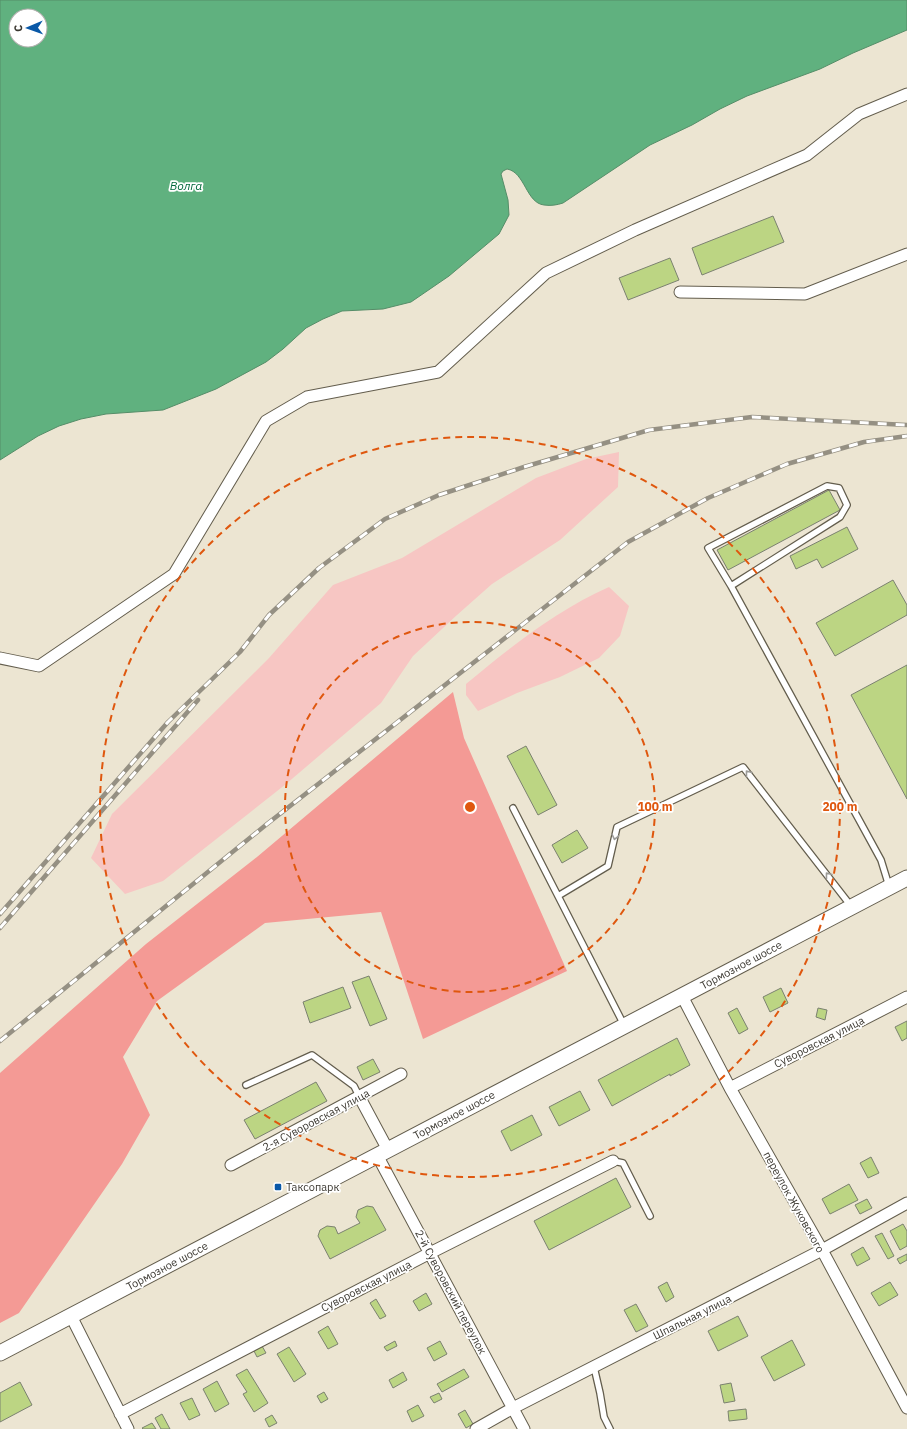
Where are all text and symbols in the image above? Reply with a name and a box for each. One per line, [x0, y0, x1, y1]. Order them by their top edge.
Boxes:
north arrow [8, 8, 48, 48]
text: С [11, 25, 25, 32]
water label: Волга [170, 178, 202, 193]
one-way arrow [745, 770, 752, 777]
text: 100 m [637, 799, 673, 814]
text: 200 m [822, 799, 858, 814]
centre of rings [463, 800, 477, 814]
one-way arrow [611, 834, 619, 841]
one-way arrow [825, 873, 832, 880]
street label: Тормозное шоссе [698, 938, 784, 992]
street label: Суворовская улица [771, 1013, 867, 1071]
street label: 2-я Суворовская улица [260, 1086, 372, 1154]
street label: Тормозное шоссе [411, 1088, 497, 1142]
street label: переулок Жуковского [760, 1149, 828, 1255]
place label: Таксопарк [286, 1180, 340, 1194]
marker: Таксопарк [273, 1182, 283, 1192]
street label: 2-й Суворовский переулок [412, 1227, 490, 1357]
street label: Тормозное шоссе [124, 1239, 210, 1293]
street label: Суворовская улица [318, 1257, 414, 1315]
street label: Шпальная улица [650, 1291, 734, 1343]

